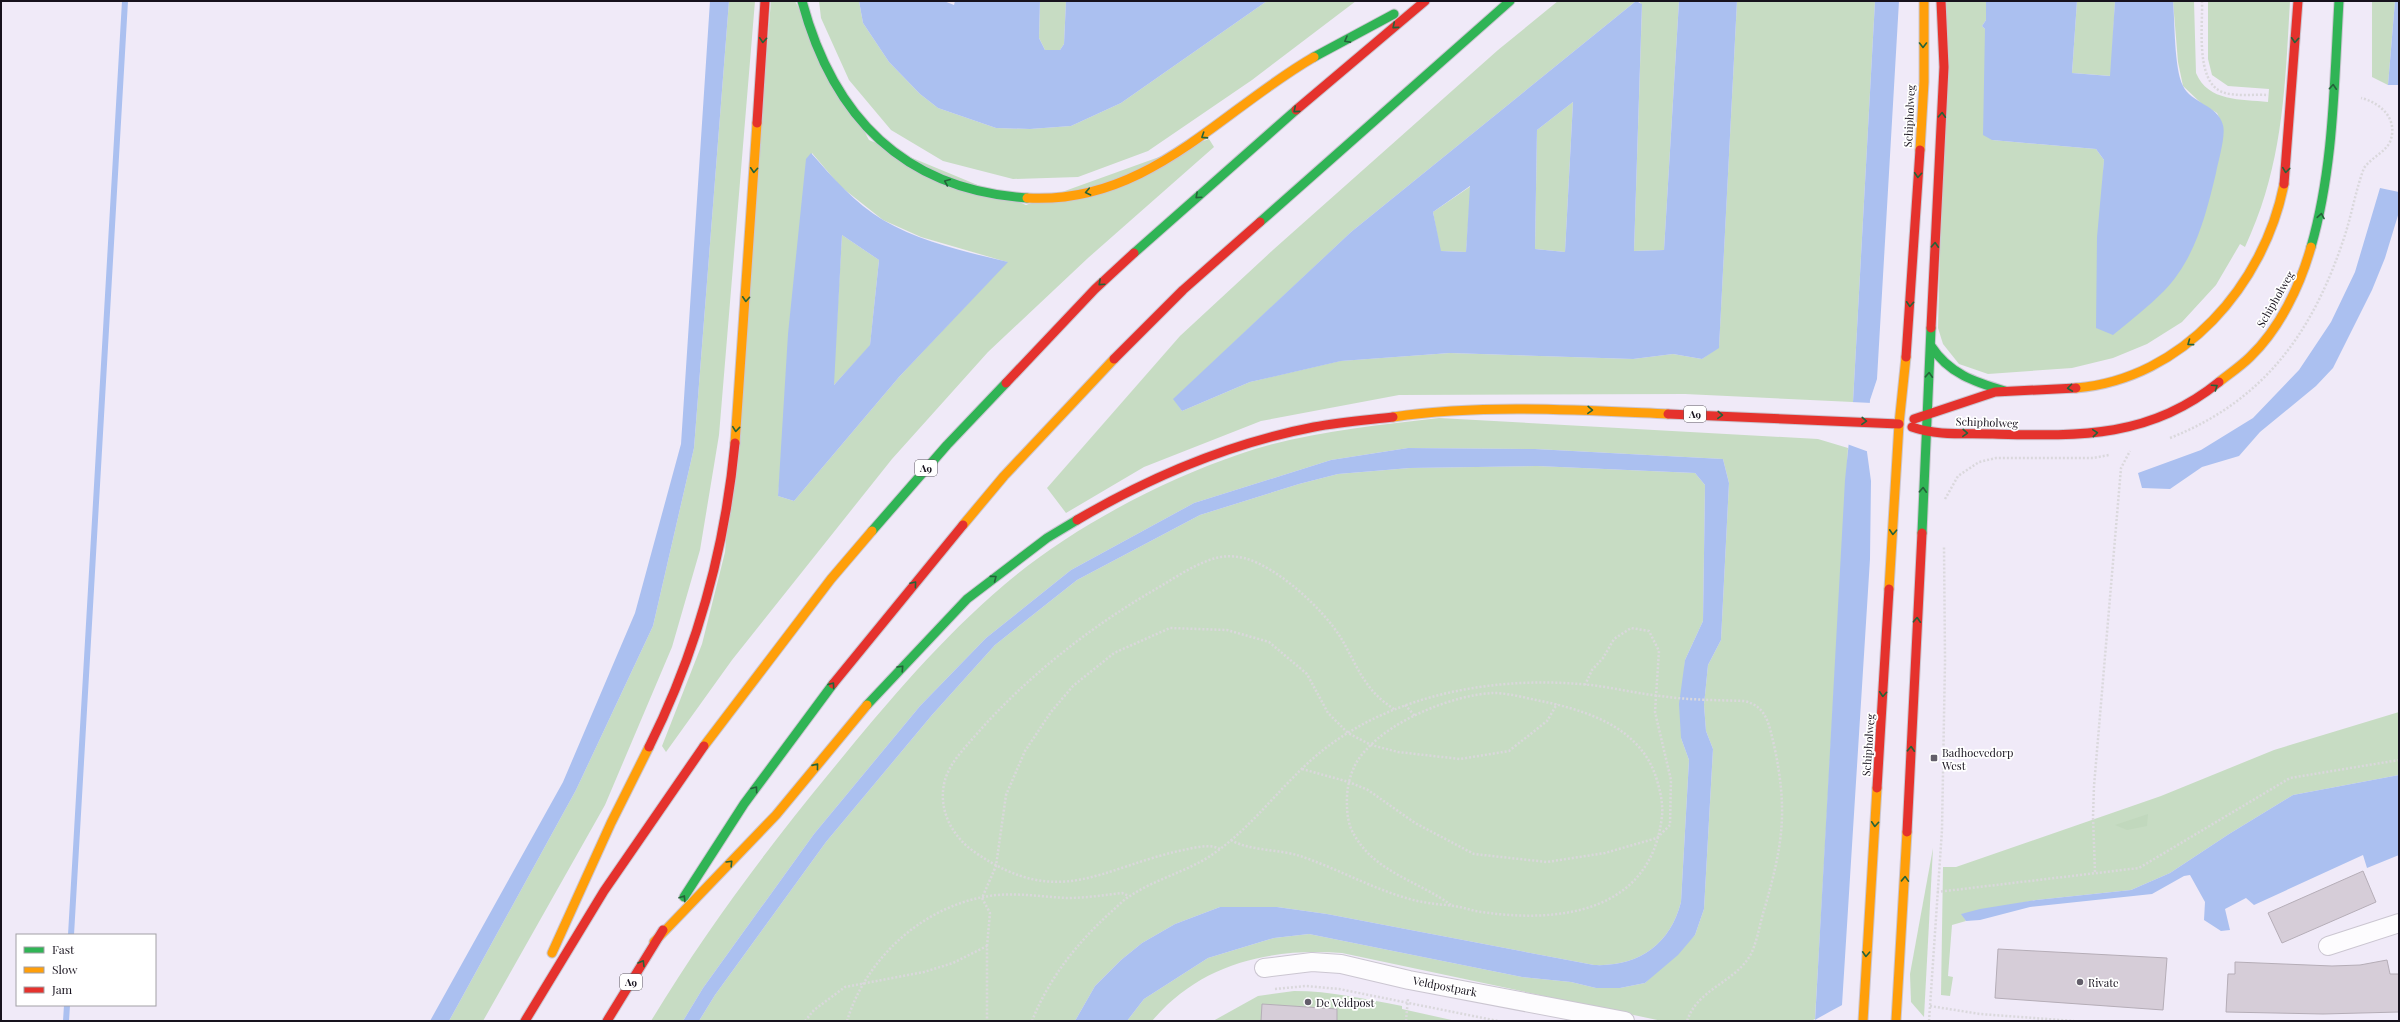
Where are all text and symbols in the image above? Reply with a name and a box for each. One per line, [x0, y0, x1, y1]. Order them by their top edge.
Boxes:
one-way arrow [1392, 22, 1399, 29]
one-way arrow [1344, 36, 1351, 43]
one-way arrow [758, 37, 767, 43]
one-way arrow [2291, 37, 2300, 43]
one-way arrow [1919, 42, 1928, 48]
street label: Schipholweg [1900, 84, 1918, 148]
one-way arrow [2328, 84, 2337, 90]
one-way arrow [1293, 106, 1300, 113]
one-way arrow [1937, 112, 1946, 118]
one-way arrow [1202, 131, 1209, 138]
one-way arrow [2282, 166, 2291, 173]
one-way arrow [750, 167, 759, 173]
one-way arrow [1913, 172, 1922, 178]
one-way arrow [944, 179, 952, 187]
one-way arrow [1085, 188, 1091, 196]
one-way arrow [1195, 191, 1203, 198]
one-way arrow [2316, 213, 2324, 219]
one-way arrow [1931, 242, 1940, 248]
street label: Schipholweg [2253, 268, 2297, 330]
one-way arrow [1099, 278, 1106, 285]
one-way arrow [741, 296, 750, 302]
one-way arrow [1906, 301, 1914, 307]
one-way arrow [2187, 338, 2194, 345]
one-way arrow [1925, 372, 1934, 378]
one-way arrow [2067, 384, 2073, 393]
one-way arrow [2211, 384, 2218, 392]
one-way arrow [1587, 406, 1593, 414]
road number: A9 [1684, 406, 1706, 422]
one-way arrow [1717, 411, 1723, 419]
street label: Schipholweg [1955, 413, 2019, 431]
one-way arrow [1861, 417, 1867, 426]
one-way arrow [732, 426, 741, 432]
one-way arrow [2092, 428, 2098, 437]
one-way arrow [1962, 429, 1968, 437]
road number: A9 [915, 460, 937, 476]
one-way arrow [1919, 487, 1927, 493]
one-way arrow [1889, 529, 1897, 535]
one-way arrow [990, 576, 997, 583]
one-way arrow [910, 581, 917, 589]
one-way arrow [1912, 617, 1921, 623]
one-way arrow [896, 665, 904, 673]
one-way arrow [828, 682, 835, 689]
one-way arrow [1879, 691, 1888, 697]
street label: Schipholweg [1858, 713, 1878, 777]
place label: Badhoevedorp West [1941, 745, 2013, 773]
one-way arrow [1906, 746, 1915, 752]
marker: Badhoevedorp West [1929, 753, 1939, 763]
one-way arrow [811, 763, 818, 771]
one-way arrow [750, 787, 757, 794]
one-way arrow [1870, 821, 1879, 827]
one-way arrow [725, 860, 732, 868]
one-way arrow [1901, 876, 1909, 882]
one-way arrow [678, 895, 686, 902]
legend [16, 934, 156, 1006]
text: Fast [52, 941, 75, 957]
one-way arrow [1862, 951, 1870, 957]
one-way arrow [637, 960, 644, 967]
text: Slow [52, 961, 78, 977]
street label: Veldpostpark [1411, 972, 1478, 1000]
road number: A9 [620, 974, 642, 990]
place label: Rivate [2088, 975, 2119, 990]
marker: Rivate [2075, 977, 2085, 987]
text: Jam [51, 981, 73, 997]
place label: De Veldpost [1316, 995, 1374, 1010]
marker: De Veldpost [1303, 997, 1313, 1007]

